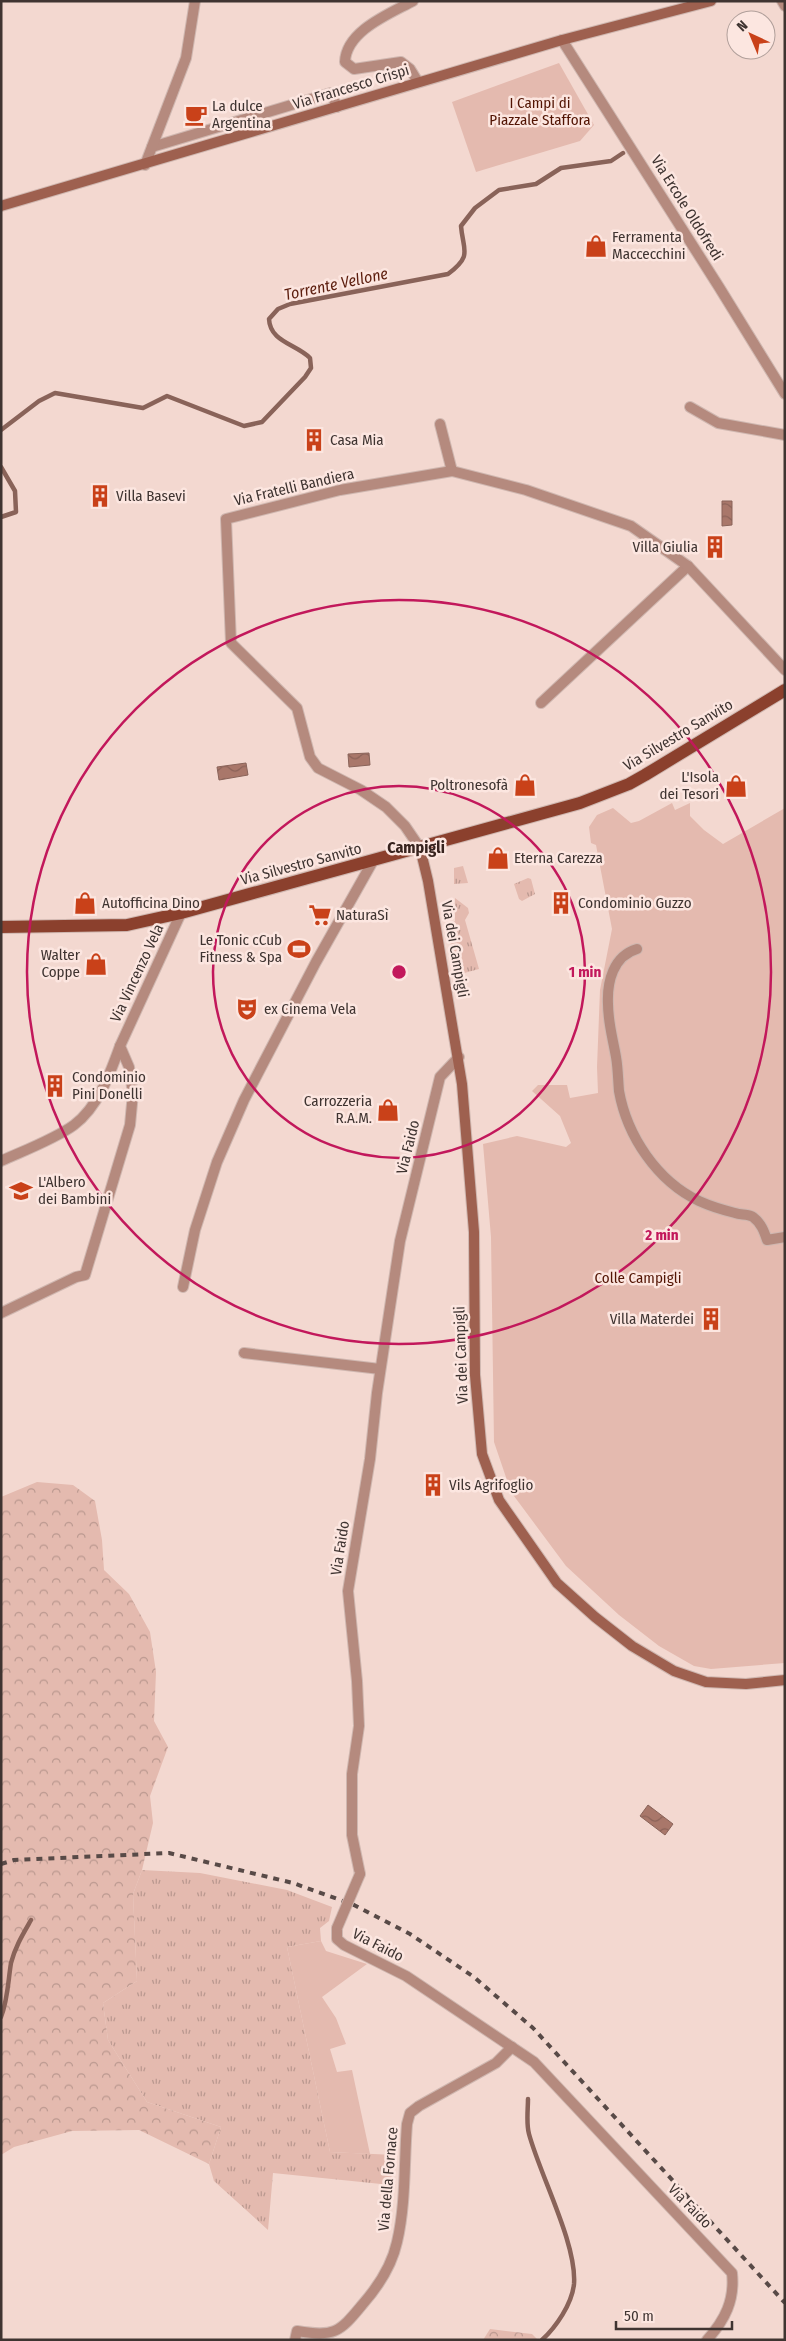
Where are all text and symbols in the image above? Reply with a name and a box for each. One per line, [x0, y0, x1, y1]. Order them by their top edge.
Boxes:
north arrow [726, 10, 776, 60]
text: N [733, 17, 751, 35]
street label: Via Francesco Crispi [291, 61, 411, 113]
park label: I Campi di Piazzale Staffora [489, 94, 591, 129]
place label: La dulce Argentina [212, 97, 271, 132]
cafe icon: La dulce Argentina [183, 102, 209, 128]
street label: Via Ercole Oldofredi [647, 152, 727, 264]
place label: Ferramenta Maccecchini [612, 228, 686, 263]
shop icon: Ferramenta Maccecchini [583, 233, 609, 259]
water label: Torrente Vellone [282, 264, 390, 304]
building icon: Casa Mia [301, 427, 327, 453]
place label: Casa Mia [330, 431, 384, 449]
street label: Via Fratelli Bandiera [232, 464, 356, 510]
building icon: Villa Basevi [87, 483, 113, 509]
place label: Villa Basevi [116, 487, 186, 505]
building icon: Villa Giulia [702, 534, 728, 560]
place label: Villa Giulia [633, 538, 698, 556]
street label: Via Silvestro Sanvito [620, 695, 736, 775]
place label: L'Isola dei Tesori [659, 768, 719, 803]
shop icon: Poltronesofà [512, 772, 538, 798]
shop icon: L'Isola dei Tesori [723, 773, 749, 799]
place label: Poltronesofà [430, 776, 508, 794]
district label: Campigli [387, 838, 445, 857]
street label: Via Silvestro Sanvito [239, 839, 364, 889]
shop icon: Eterna Carezza [485, 845, 511, 871]
place label: Eterna Carezza [514, 849, 603, 867]
shop icon: Autofficina Dino [72, 890, 98, 916]
building icon: Condominio Guzzo [548, 890, 574, 916]
place label: Autofficina Dino [102, 894, 200, 912]
place label: Condominio Guzzo [578, 894, 692, 912]
street label: Via dei Campigli [438, 899, 472, 999]
supermarket icon: NaturaSì [307, 902, 333, 928]
place label: NaturaSì [336, 906, 389, 924]
street label: Via Vincenzo Vela [106, 921, 168, 1025]
place label: Le Tonic cCub Fitness & Spa [199, 931, 282, 966]
sports icon: Le Tonic cCub Fitness & Spa [286, 936, 312, 962]
place label: Walter Coppe [41, 946, 81, 981]
shop icon: Walter Coppe [83, 951, 109, 977]
centre of rings [390, 963, 408, 981]
text: 1 min [569, 963, 601, 981]
theatre icon: ex Cinema Vela [234, 996, 260, 1022]
place label: ex Cinema Vela [264, 1000, 356, 1018]
place label: Condominio Pini Donelli [72, 1068, 146, 1103]
building icon: Condominio Pini Donelli [42, 1073, 68, 1099]
place label: Carrozzeria R.A.M. [304, 1092, 372, 1127]
shop icon: Carrozzeria R.A.M. [375, 1097, 401, 1123]
street label: Via Faido [393, 1118, 423, 1176]
place label: L'Albero dei Bambini [38, 1173, 111, 1208]
school or university icon: L'Albero dei Bambini [8, 1178, 34, 1204]
text: 2 min [644, 1226, 679, 1244]
park label: Colle Campigli [595, 1269, 681, 1287]
street label: Via dei Campigli [450, 1306, 472, 1404]
building icon: Villa Materdei [698, 1306, 724, 1332]
place label: Villa Materdei [610, 1310, 694, 1328]
building icon: Vils Agrifoglio [420, 1472, 446, 1498]
place label: Vils Agrifoglio [449, 1476, 533, 1494]
street label: Via Faido [327, 1519, 353, 1577]
street label: Via Faido [349, 1924, 407, 1966]
street label: Via della Fornace [374, 2126, 402, 2232]
street label: Via Faido [664, 2180, 716, 2232]
scale bar [616, 2298, 732, 2330]
text: 50 m [624, 2307, 654, 2325]

